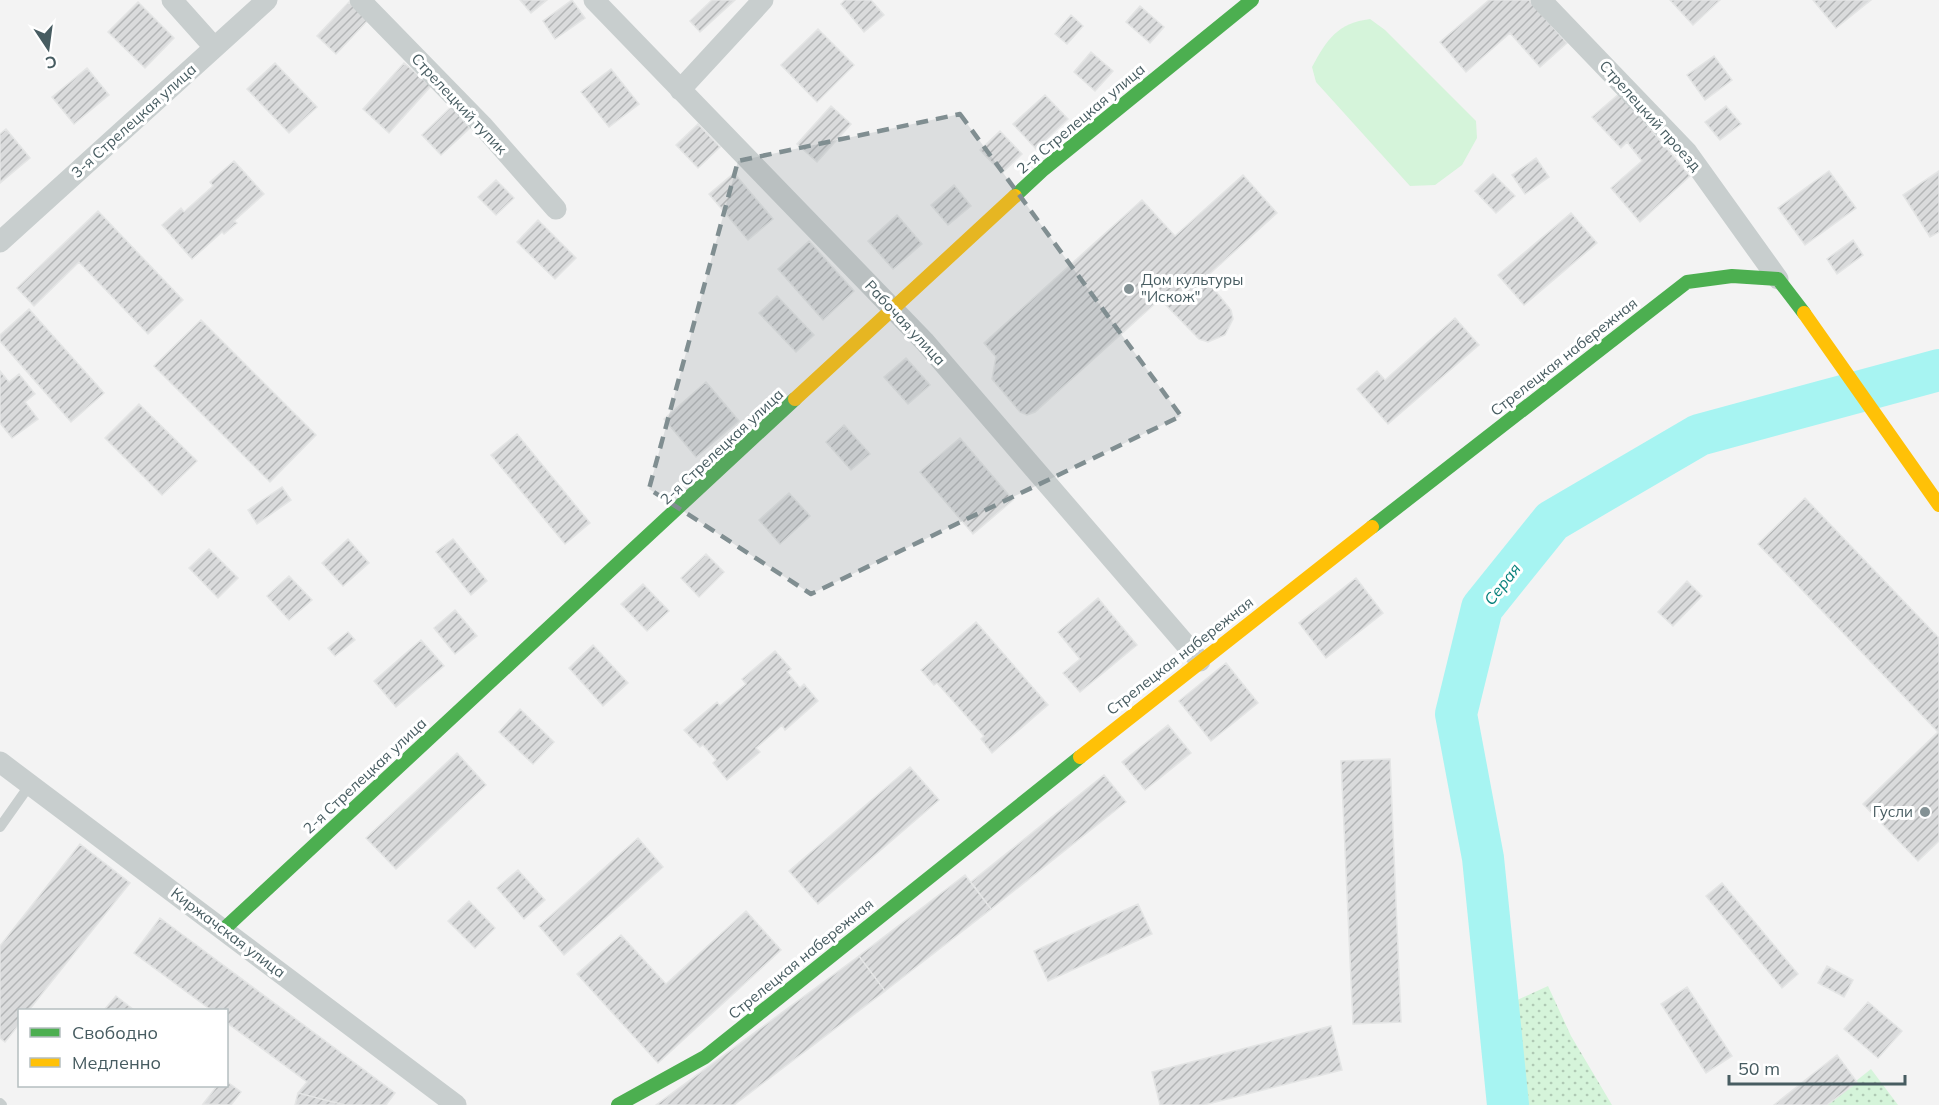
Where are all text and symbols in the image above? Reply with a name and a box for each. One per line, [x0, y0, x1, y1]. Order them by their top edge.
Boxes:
north arrow [18, 18, 78, 78]
street label: Стрелецкий тупик [408, 49, 512, 159]
text: С [44, 52, 59, 74]
street label: Стрелецкий проезд [1596, 56, 1705, 175]
street label: 2-я Стрелецкая улица [1013, 59, 1149, 178]
street label: 3-я Стрелецкая улица [67, 60, 200, 182]
place label: Дом культуры "Искож" [1141, 270, 1243, 306]
street label: Рабочая улица [861, 276, 950, 369]
marker: Дом культуры "Искож" [1122, 282, 1136, 296]
street label: Стрелецкая набережная [1486, 293, 1641, 420]
street label: 2-я Стрелецкая улица [656, 385, 787, 509]
water label: Серая [1479, 559, 1525, 609]
street label: Стрелецкая набережная [1102, 592, 1257, 719]
street label: 2-я Стрелецкая улица [299, 714, 430, 838]
place label: Гусли [1873, 802, 1913, 821]
marker: Гусли [1918, 805, 1932, 819]
street label: Киржачская улица [167, 883, 289, 982]
street label: Стрелецкая набережная [724, 894, 877, 1023]
legend [18, 1009, 228, 1087]
text: Свободно [72, 1021, 158, 1044]
scale bar [1729, 1048, 1904, 1086]
text: Медленно [72, 1051, 161, 1074]
text: 50 m [1738, 1057, 1780, 1080]

